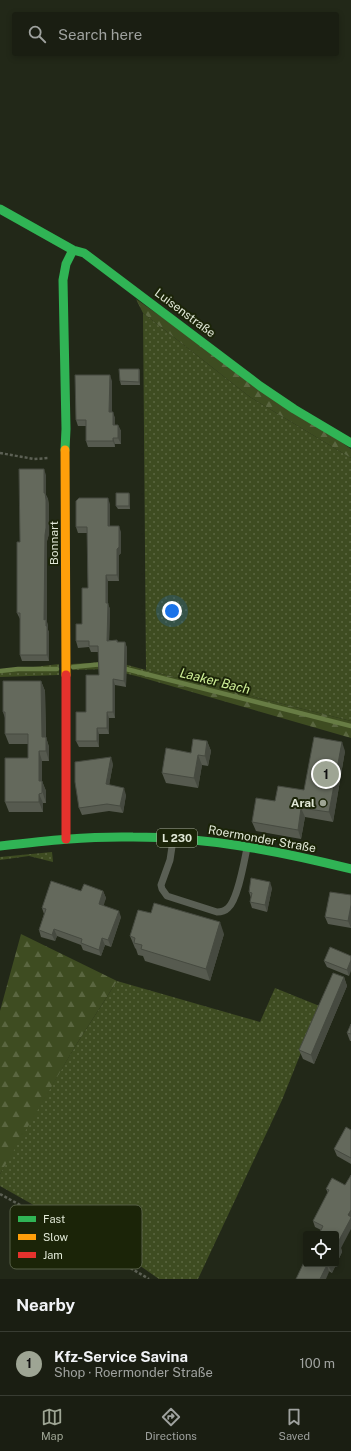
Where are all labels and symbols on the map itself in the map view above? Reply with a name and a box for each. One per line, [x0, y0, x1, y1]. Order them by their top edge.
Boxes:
street label: Luisenstraße [152, 286, 218, 340]
street label: Bonnart [47, 520, 61, 565]
your location [162, 601, 182, 621]
water label: Laaker Bach [178, 665, 252, 697]
pin: 1 [313, 759, 339, 789]
place label: Aral [291, 796, 315, 810]
marker: Aral [318, 798, 328, 808]
street label: Roermonder Straße [207, 823, 317, 855]
road number: L 230 [157, 829, 197, 847]
legend [10, 1205, 142, 1269]
text: Fast [43, 1213, 65, 1225]
text: Slow [43, 1231, 69, 1243]
text: Jam [43, 1249, 63, 1261]

